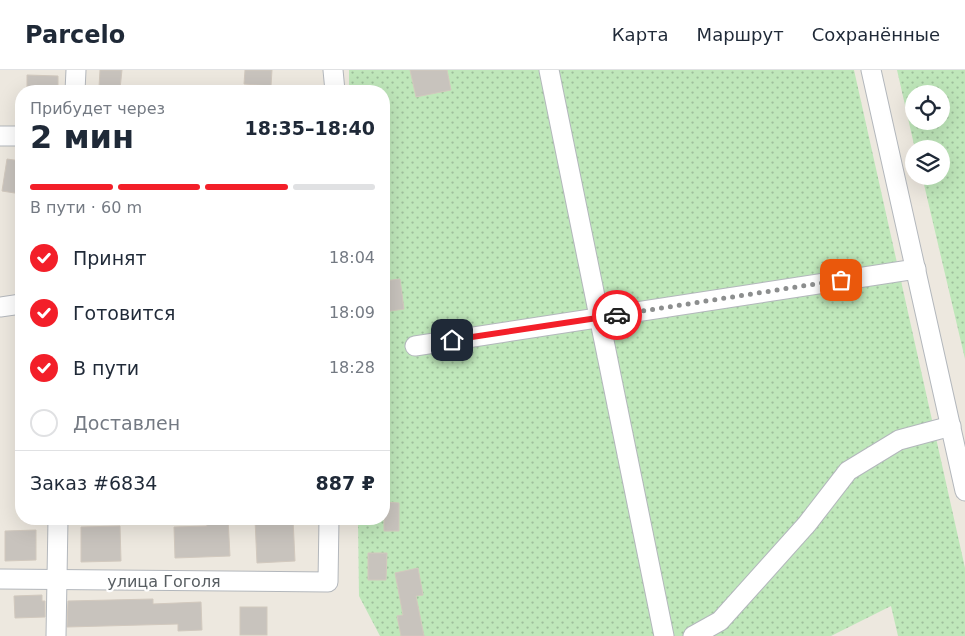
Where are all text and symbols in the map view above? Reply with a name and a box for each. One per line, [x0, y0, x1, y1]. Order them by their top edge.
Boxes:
text: Parcelo [25, 21, 125, 49]
text: Карта [612, 24, 669, 45]
text: Маршрут [697, 24, 784, 45]
text: Сохранённые [812, 24, 940, 45]
map controls [905, 85, 950, 185]
button: locate [905, 85, 950, 130]
text: Прибудет через [30, 99, 165, 118]
text: 18:35–18:40 [245, 117, 375, 139]
text: 2 мин [30, 118, 134, 156]
button: layers [905, 140, 950, 185]
text: В пути · 60 m [30, 198, 142, 217]
icon: check [30, 244, 58, 272]
text: Принят [73, 247, 147, 269]
text: 18:04 [329, 248, 375, 267]
pin [820, 259, 862, 301]
icon: bag [827, 266, 855, 294]
courier [592, 290, 642, 340]
icon: check [30, 299, 58, 327]
icon: car [603, 301, 631, 329]
text: Готовится [73, 302, 175, 324]
text: 18:09 [329, 303, 375, 322]
pin [431, 319, 473, 361]
icon: home [438, 326, 466, 354]
icon: check [30, 354, 58, 382]
text: В пути [73, 357, 139, 379]
text: 18:28 [329, 358, 375, 377]
text: Доставлен [73, 412, 180, 434]
text: Заказ #6834 [30, 472, 157, 494]
text: 887 ₽ [316, 472, 375, 494]
street label: улица Гоголя [107, 572, 221, 591]

